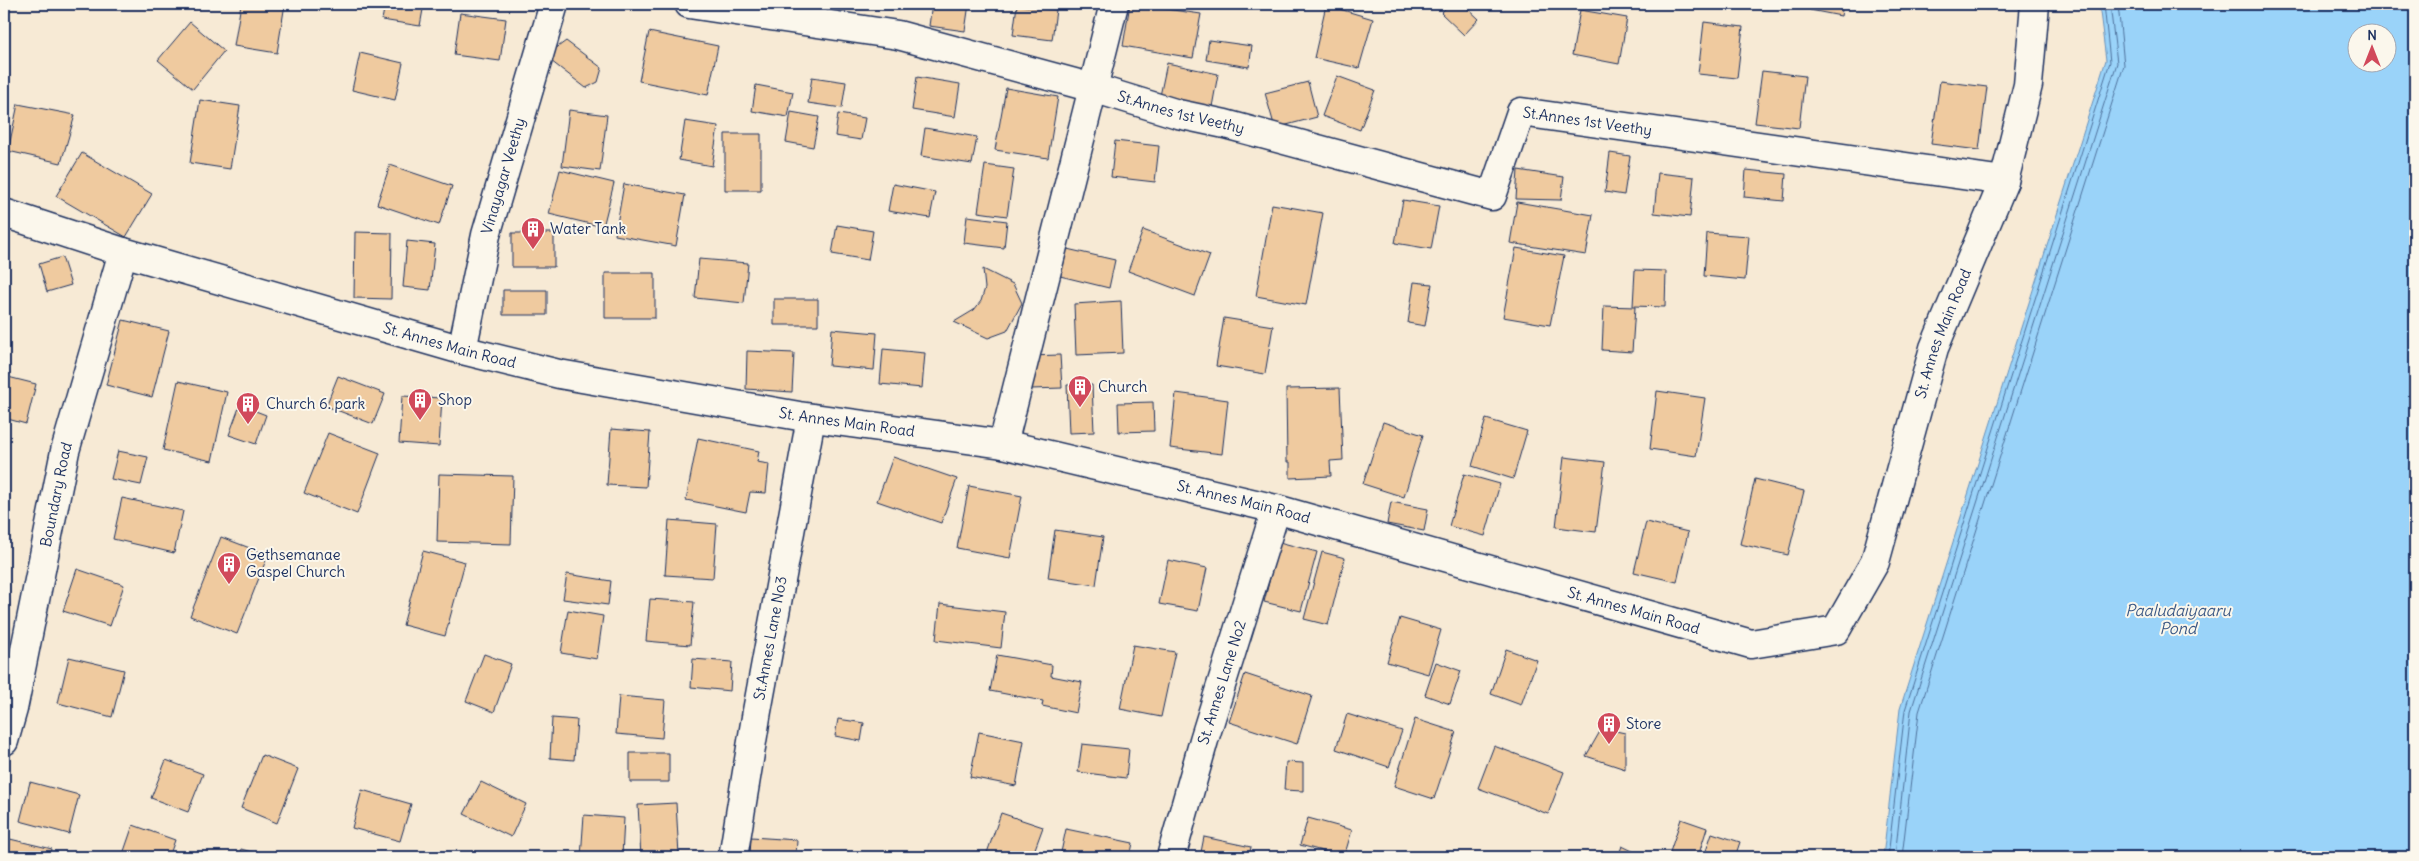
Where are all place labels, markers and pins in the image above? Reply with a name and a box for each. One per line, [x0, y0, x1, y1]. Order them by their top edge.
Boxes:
building icon: Water Tank [520, 216, 546, 250]
place label: Water Tank [550, 219, 626, 238]
building icon: Church [1067, 374, 1093, 408]
place label: Church [1098, 377, 1148, 396]
building icon: Shop [407, 387, 433, 421]
place label: Shop [438, 390, 472, 409]
building icon: Church 6. park [235, 391, 261, 425]
place label: Church 6. park [266, 394, 366, 413]
place label: Gethsemanae Gaspel Church [246, 545, 346, 581]
building icon: Gethsemanae Gaspel Church [216, 551, 242, 585]
building icon: Store [1596, 711, 1622, 745]
place label: Store [1626, 714, 1661, 733]

